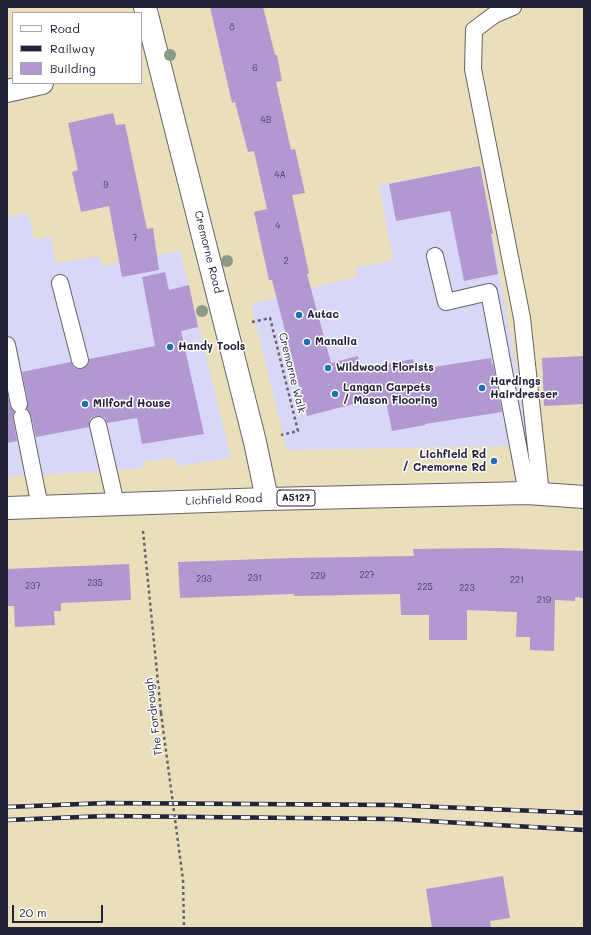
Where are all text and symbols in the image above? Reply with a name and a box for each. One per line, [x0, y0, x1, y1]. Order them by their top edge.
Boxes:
legend [12, 12, 142, 84]
text: Road [50, 20, 80, 36]
house number: 8 [229, 22, 235, 32]
text: Railway [50, 40, 95, 56]
text: Building [50, 60, 96, 76]
house number: 6 [252, 63, 258, 73]
house number: 4B [261, 115, 271, 125]
house number: 4A [274, 170, 286, 180]
house number: 9 [103, 180, 109, 190]
street label: Cremorne Road [191, 209, 225, 295]
house number: 4 [275, 221, 281, 231]
house number: 7 [132, 233, 138, 243]
house number: 2 [283, 256, 289, 266]
place label: Autac [307, 308, 339, 322]
marker: Autac [294, 310, 304, 320]
street label: Cremorne Walk [276, 331, 308, 415]
place label: Manalia [315, 335, 357, 349]
marker: Manalia [302, 337, 312, 347]
place label: Handy Tools [178, 340, 245, 354]
marker: Handy Tools [165, 342, 175, 352]
place label: Wildwood Florists [336, 361, 434, 375]
marker: Wildwood Florists [323, 363, 333, 373]
place label: Hardings Hairdresser [490, 375, 558, 401]
place label: Langan Carpets / Mason Flooring [343, 381, 437, 407]
marker: Hardings Hairdresser [477, 383, 487, 393]
marker: Langan Carpets / Mason Flooring [330, 389, 340, 399]
place label: Milford House [93, 397, 171, 411]
marker: Milford House [80, 399, 90, 409]
place label: Lichfield Rd / Cremorne Rd [403, 448, 486, 474]
marker: Lichfield Rd / Cremorne Rd [489, 456, 499, 466]
road number: A5127 [277, 490, 315, 506]
street label: Lichfield Road [185, 492, 263, 508]
house number: 227 [359, 570, 375, 580]
house number: 229 [310, 571, 326, 581]
house number: 231 [248, 573, 262, 583]
house number: 233 [196, 574, 212, 584]
house number: 221 [510, 575, 524, 585]
house number: 235 [87, 578, 103, 588]
house number: 237 [25, 581, 41, 591]
house number: 225 [417, 582, 433, 592]
house number: 223 [459, 583, 475, 593]
house number: 219 [537, 595, 551, 605]
street label: The Fordrough [143, 677, 165, 757]
scale bar [14, 897, 105, 923]
text: 20 m [19, 904, 47, 920]

